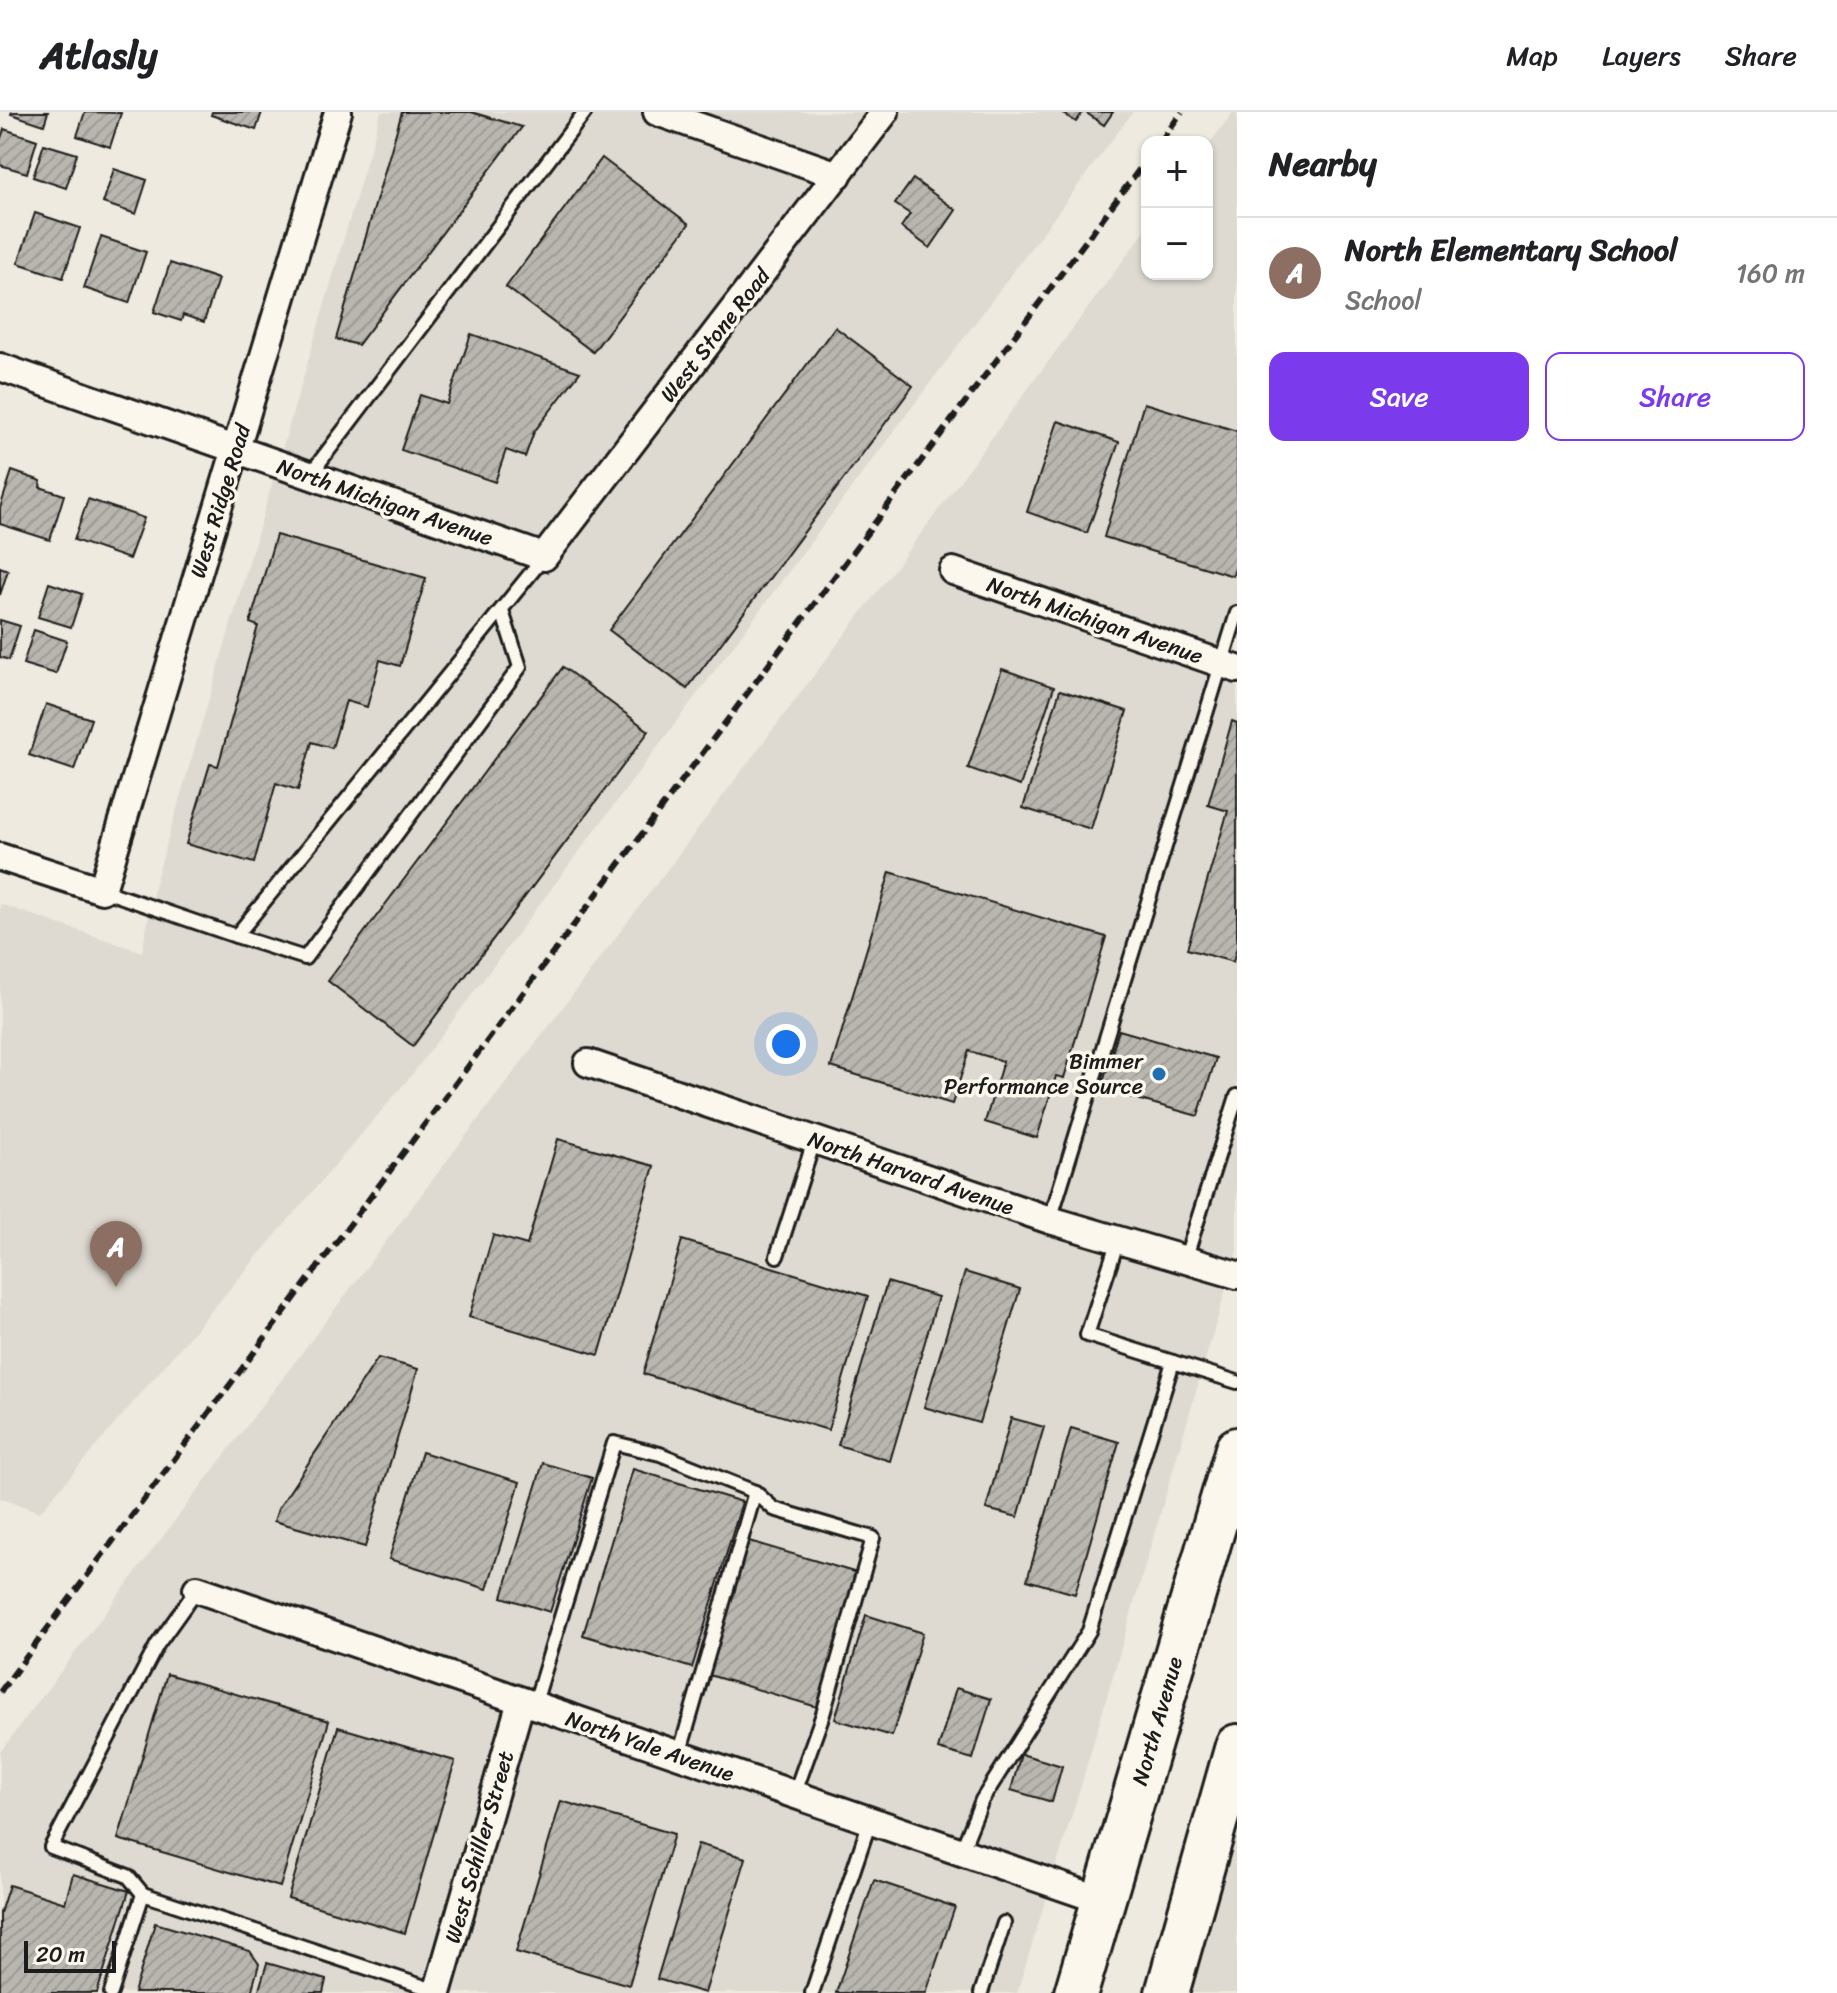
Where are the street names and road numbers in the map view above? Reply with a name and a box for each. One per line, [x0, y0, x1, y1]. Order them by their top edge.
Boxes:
street label: West Stone Road [650, 258, 781, 411]
street label: West Ridge Road [178, 418, 262, 583]
street label: North Michigan Avenue [272, 447, 498, 557]
street label: North Michigan Avenue [982, 565, 1208, 675]
street label: North Harvard Avenue [803, 1119, 1020, 1227]
street label: North Avenue [1120, 1652, 1194, 1790]
street label: North Yale Avenue [560, 1699, 740, 1793]
street label: West Schiller Street [433, 1746, 525, 1948]

